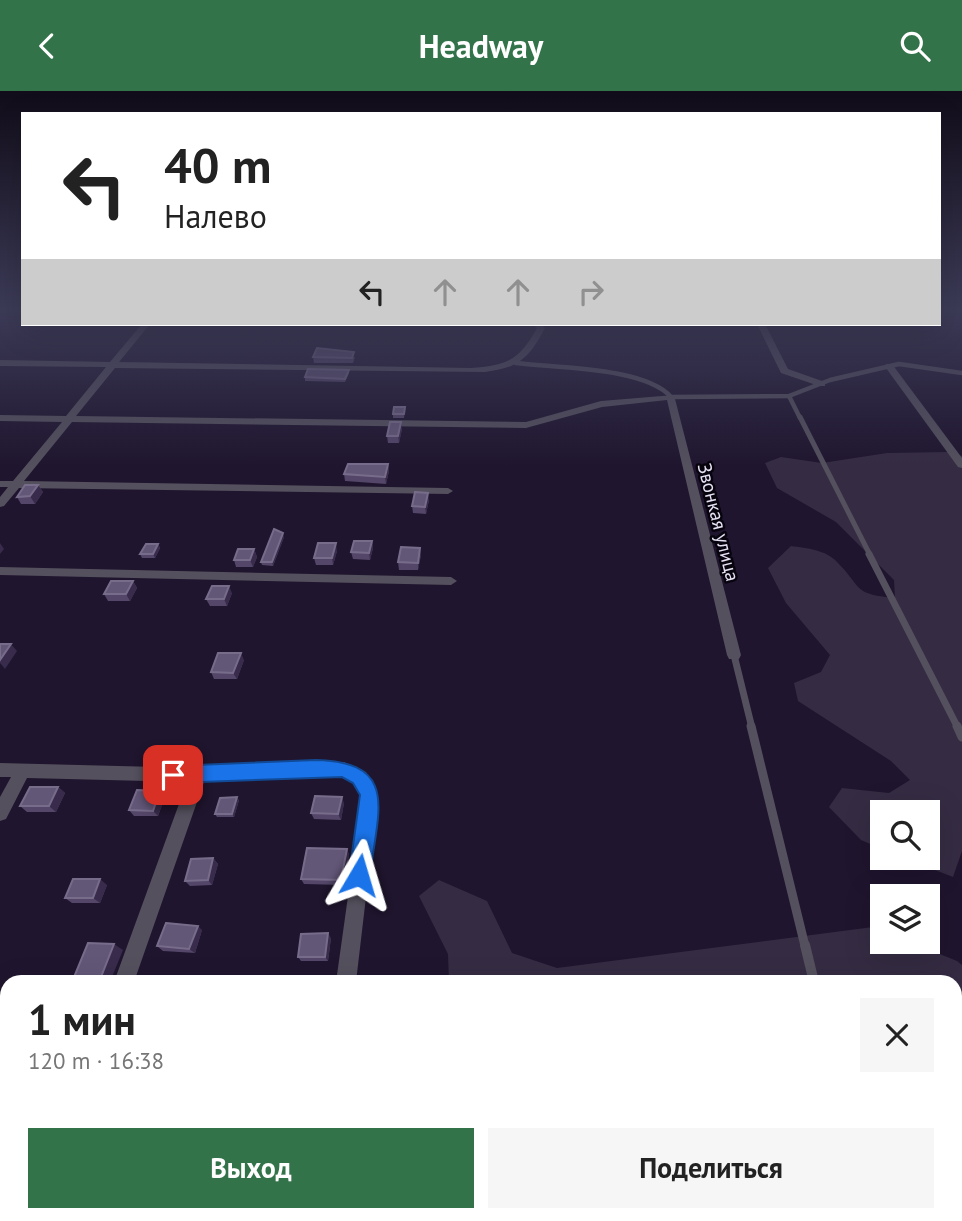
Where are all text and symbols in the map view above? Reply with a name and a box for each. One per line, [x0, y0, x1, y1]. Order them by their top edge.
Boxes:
text: Headway [419, 25, 543, 67]
icon: back [28, 27, 66, 65]
icon: search [896, 27, 934, 65]
text: 40 m [164, 133, 271, 197]
icon: left [49, 140, 140, 231]
text: Налево [164, 195, 267, 237]
icon: left [353, 273, 391, 311]
icon: ahead [426, 273, 464, 311]
icon: ahead [499, 273, 537, 311]
icon: right [572, 273, 610, 311]
street label: Звонкая улица [693, 460, 745, 584]
pin [143, 745, 203, 805]
icon: arrive [154, 756, 192, 794]
map controls [870, 800, 940, 954]
button: search [870, 800, 940, 870]
position arrow [322, 838, 396, 912]
button: layers [870, 884, 940, 954]
text: 1 мин [28, 992, 136, 1047]
button: close [860, 998, 934, 1072]
text: 120 m · 16:38 [28, 1046, 164, 1075]
button: Выход [28, 1128, 474, 1208]
button: Поделиться [488, 1128, 934, 1208]

